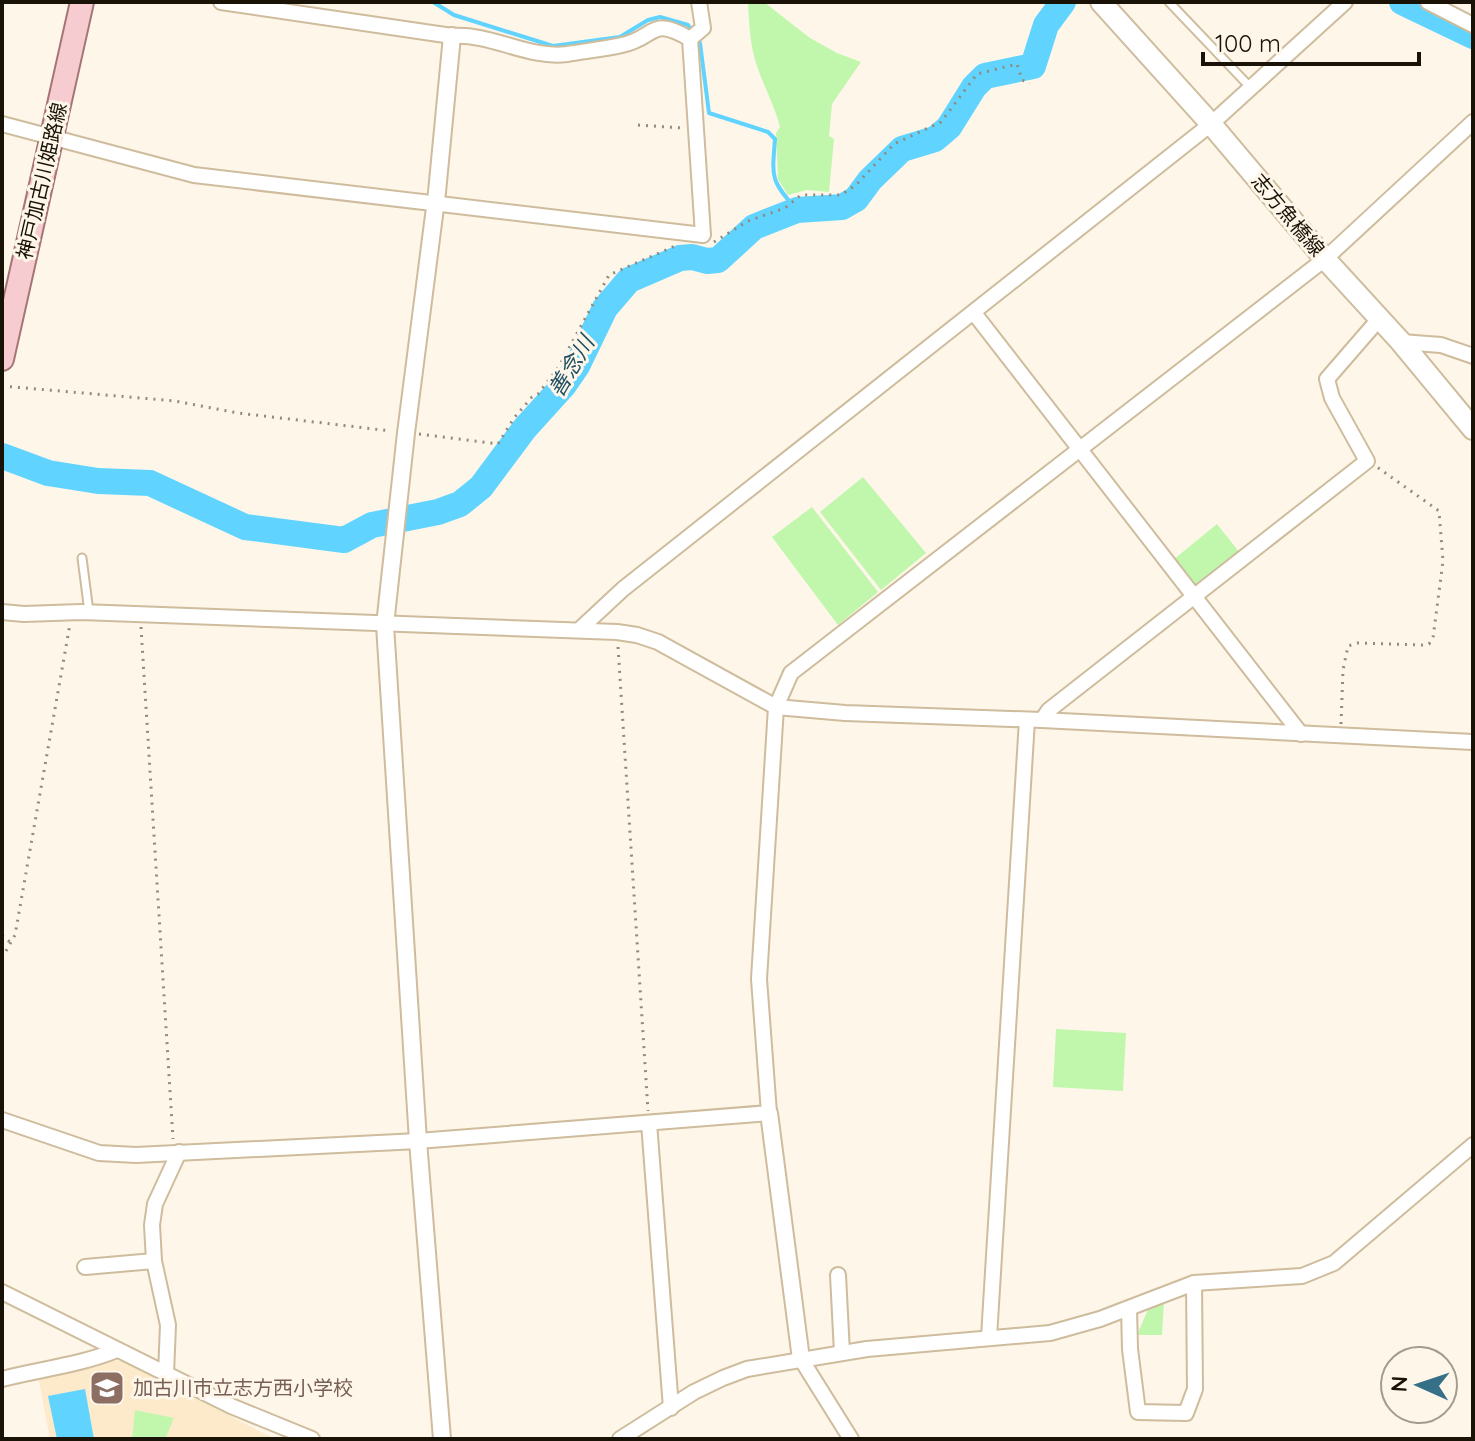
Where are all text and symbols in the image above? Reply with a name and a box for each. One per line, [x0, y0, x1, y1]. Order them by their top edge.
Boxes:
scale bar [1203, 16, 1419, 66]
text: 100 m [1215, 28, 1281, 58]
street label: 神戸加古川姫路線 [11, 100, 72, 262]
street label: 志方魚橋線 [1247, 168, 1330, 261]
water label: 善念川 [542, 329, 601, 402]
north arrow [1379, 1345, 1459, 1425]
school or university icon: 加古川市立志方西小学校 [88, 1369, 126, 1407]
place label: 加古川市立志方西小学校 [133, 1375, 353, 1400]
text: N [1385, 1375, 1413, 1393]

